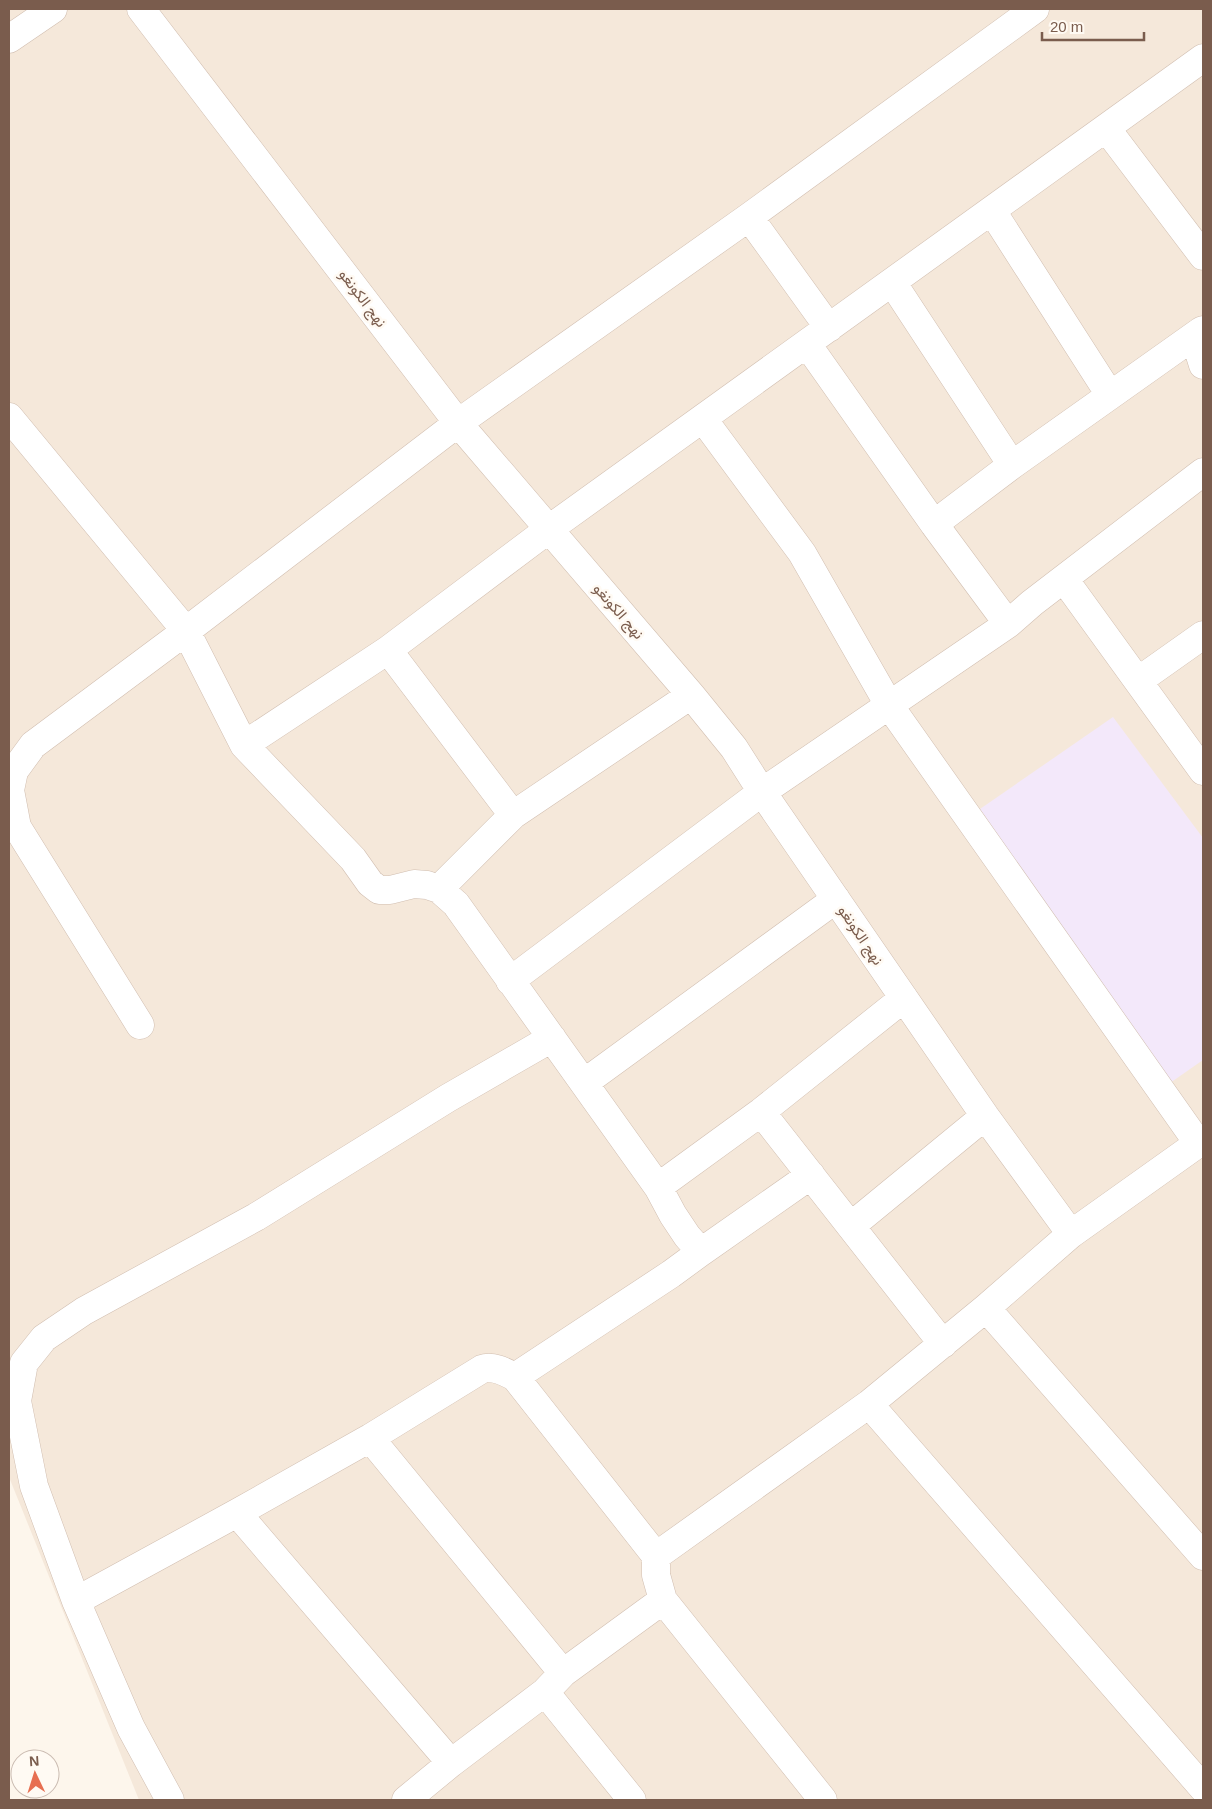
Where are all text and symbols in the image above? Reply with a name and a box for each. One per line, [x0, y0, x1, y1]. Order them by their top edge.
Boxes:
scale bar [1042, 10, 1144, 42]
text: 20 m [1050, 18, 1083, 35]
street label: نهج الكونغو [333, 266, 390, 332]
street label: نهج الكونغو [588, 580, 648, 644]
street label: نهج الكونغو [832, 902, 887, 970]
north arrow [10, 1749, 60, 1799]
text: N [28, 1753, 40, 1769]

